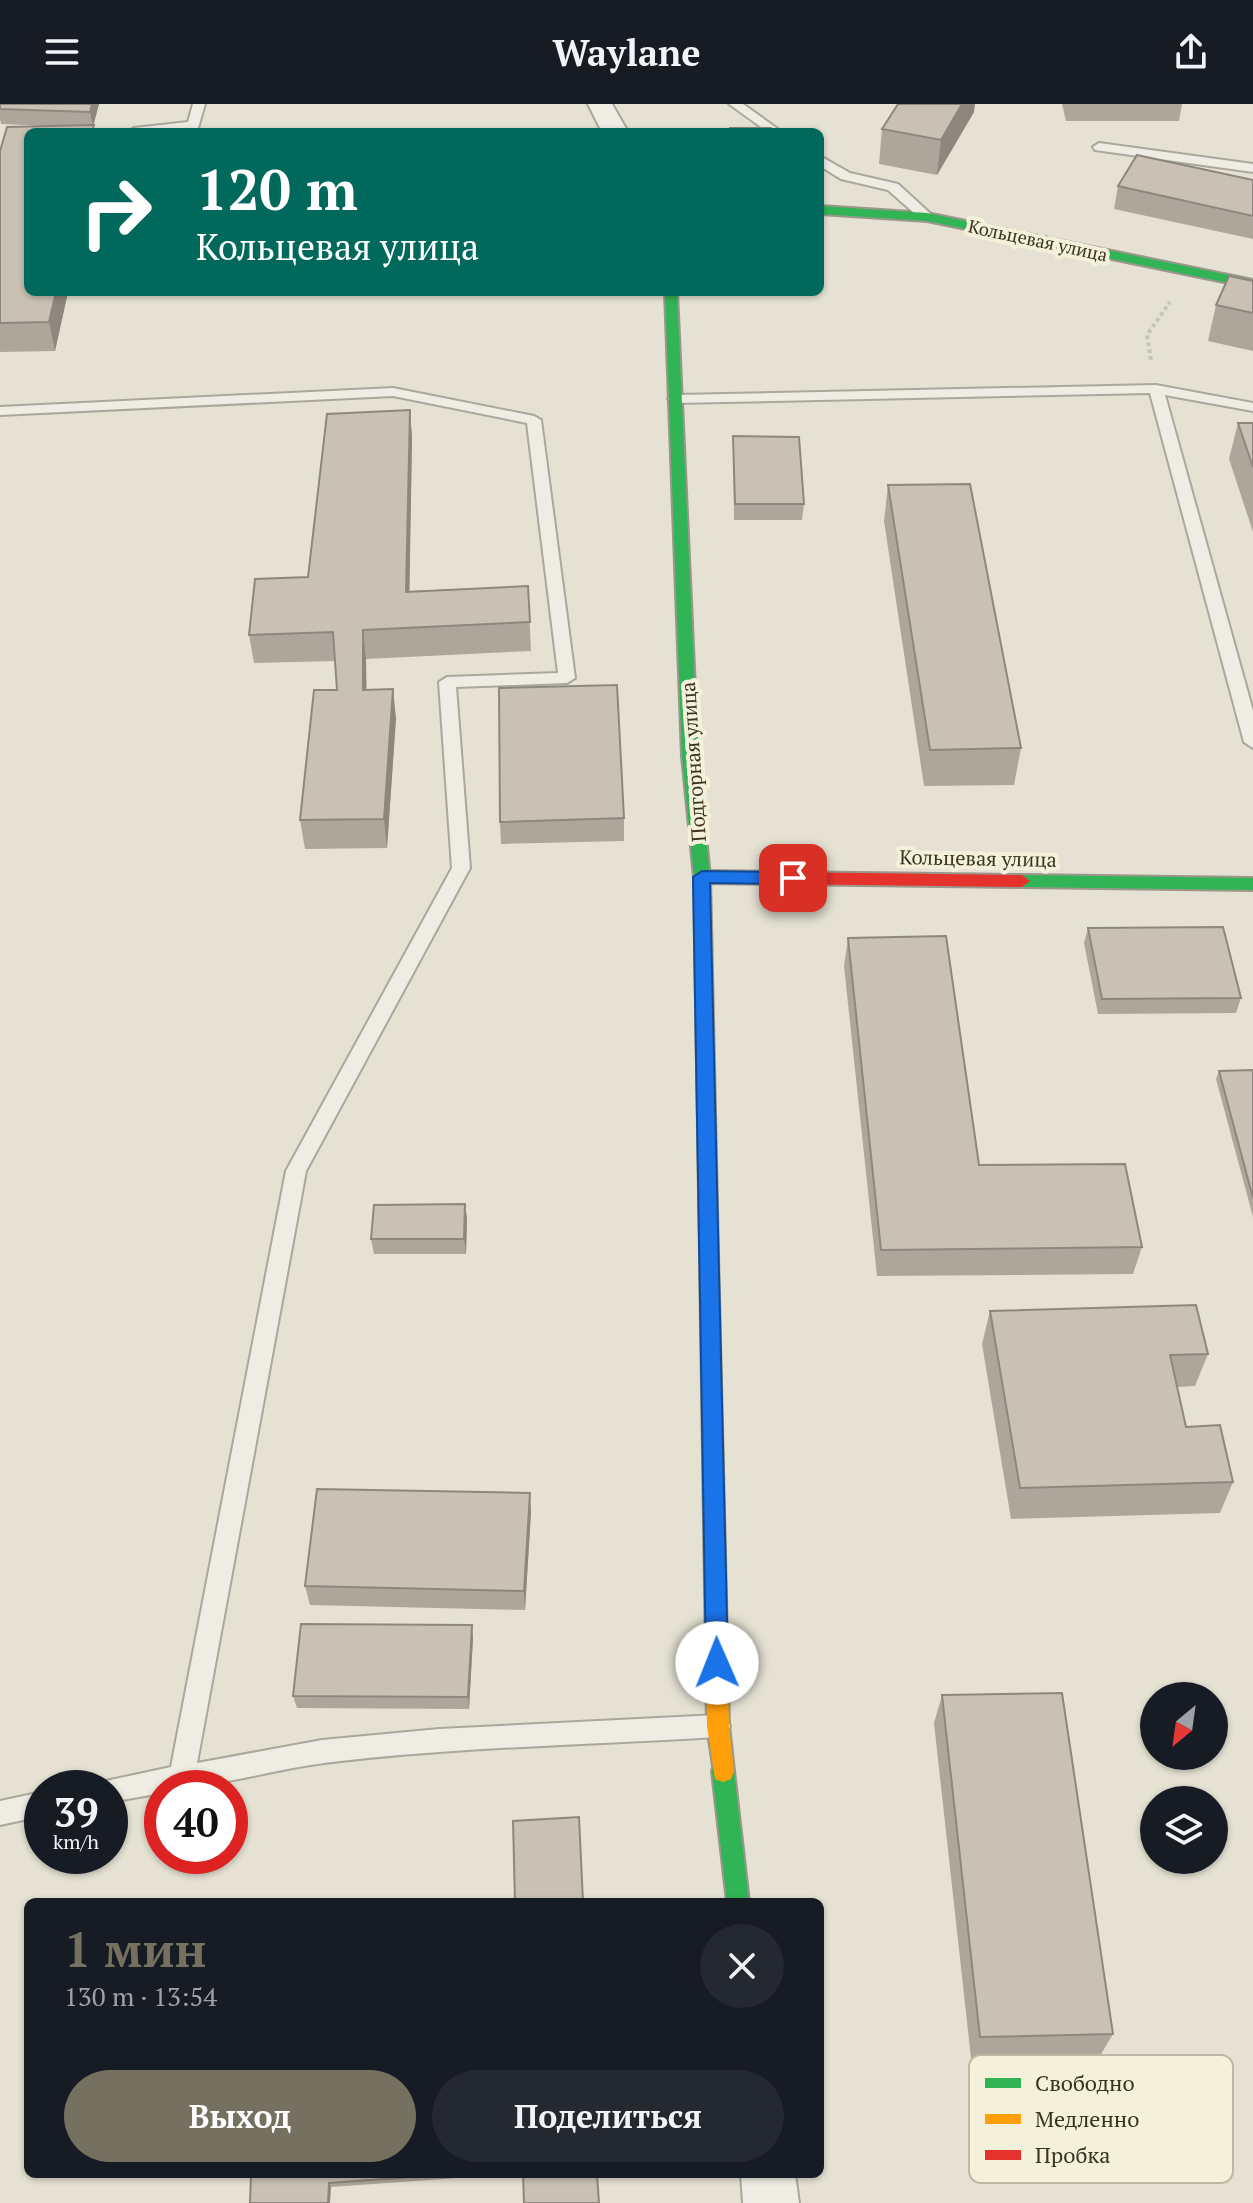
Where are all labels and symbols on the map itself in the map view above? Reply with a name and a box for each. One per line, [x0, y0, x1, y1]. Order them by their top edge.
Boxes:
street label: Кольцевая улица [966, 214, 1110, 266]
street label: Подгорная улица [674, 681, 712, 843]
street label: Кольцевая улица [899, 843, 1057, 873]
pin [759, 844, 827, 912]
position arrow [675, 1621, 759, 1705]
north arrow [1140, 1682, 1228, 1770]
speed limit sign: 40 [144, 1770, 248, 1874]
legend [969, 2055, 1233, 2183]
text: Свободно [1035, 2068, 1135, 2097]
text: Медленно [1035, 2104, 1140, 2133]
text: Пробка [1035, 2140, 1110, 2169]

